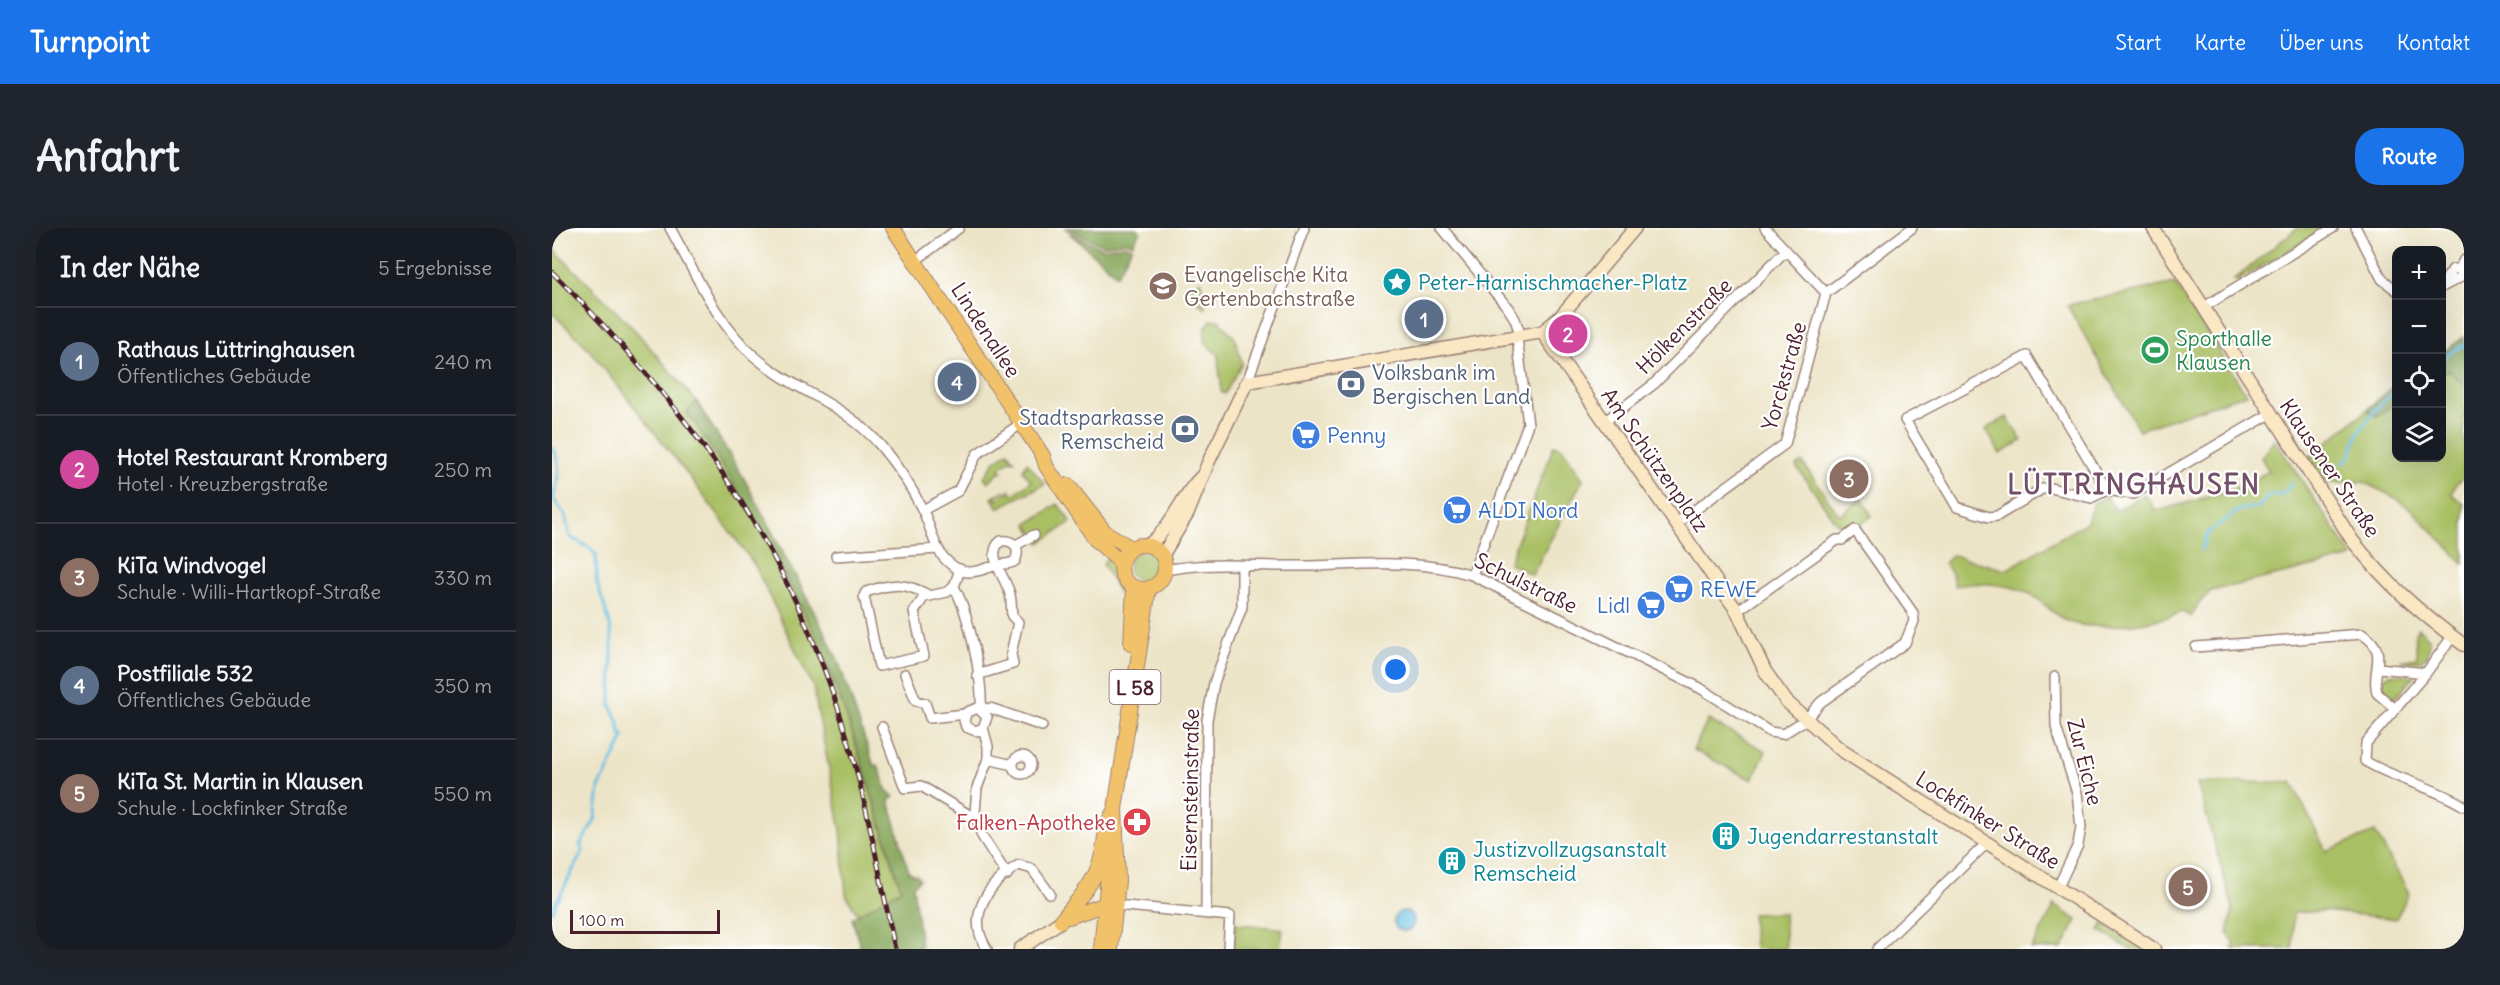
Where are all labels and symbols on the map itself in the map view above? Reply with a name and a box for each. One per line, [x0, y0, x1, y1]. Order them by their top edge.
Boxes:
place label: Evangelische Kita Gertenbachstraße [1184, 261, 1355, 312]
place icon: Peter-Harnischmacher-Platz [1381, 266, 1413, 298]
place label: Peter-Harnischmacher-Platz [1418, 269, 1688, 296]
school or university icon: Evangelische Kita Gertenbachstraße [1147, 270, 1179, 302]
street label: Hölkenstraße [1630, 272, 1738, 380]
street label: Lindenallee [945, 277, 1027, 383]
pin: 1 [1404, 296, 1444, 341]
pin: 2 [1548, 312, 1588, 356]
street label: Yorckstraße [1756, 319, 1812, 433]
place label: Sporthalle Klausen [2176, 325, 2272, 376]
sports icon: Sporthalle Klausen [2139, 334, 2171, 366]
place label: Volksbank im Bergischen Land [1372, 359, 1530, 410]
pin: 4 [938, 360, 976, 404]
bank icon: Volksbank im Bergischen Land [1335, 368, 1367, 400]
street label: Am Schützenplatz [1595, 383, 1715, 537]
street label: Klausener Straße [2274, 394, 2386, 542]
place label: Stadtsparkasse Remscheid [1019, 404, 1164, 455]
bank icon: Stadtsparkasse Remscheid [1169, 413, 1201, 445]
supermarket icon: Penny [1290, 419, 1322, 451]
place label: Penny [1327, 422, 1386, 449]
pin: 3 [1830, 456, 1868, 502]
district label: LÜTTRINGHAUSEN [2007, 467, 2261, 501]
supermarket icon: ALDI Nord [1441, 494, 1473, 526]
place label: ALDI Nord [1478, 497, 1578, 524]
street label: Schulstraße [1470, 547, 1582, 619]
supermarket icon: REWE [1663, 573, 1695, 605]
place label: REWE [1700, 576, 1757, 603]
supermarket icon: Lidl [1635, 589, 1667, 621]
place label: Lidl [1597, 592, 1630, 619]
your location [1381, 655, 1410, 684]
road number: L 58 [1110, 670, 1160, 704]
street label: Eisernsteinstraße [1175, 708, 1205, 872]
street label: Zur Eiche [2061, 716, 2109, 808]
street label: Lockfinker Straße [1911, 765, 2065, 875]
pharmacy icon: Falken-Apotheke [1121, 806, 1153, 838]
place label: Falken-Apotheke [956, 809, 1116, 836]
building icon: Jugendarrestanstalt [1710, 820, 1742, 852]
place label: Jugendarrestanstalt [1747, 823, 1938, 850]
place label: Justizvollzugsanstalt Remscheid [1473, 836, 1667, 887]
building icon: Justizvollzugsanstalt Remscheid [1436, 845, 1468, 877]
pin: 5 [2168, 864, 2208, 910]
scale bar [570, 907, 720, 934]

